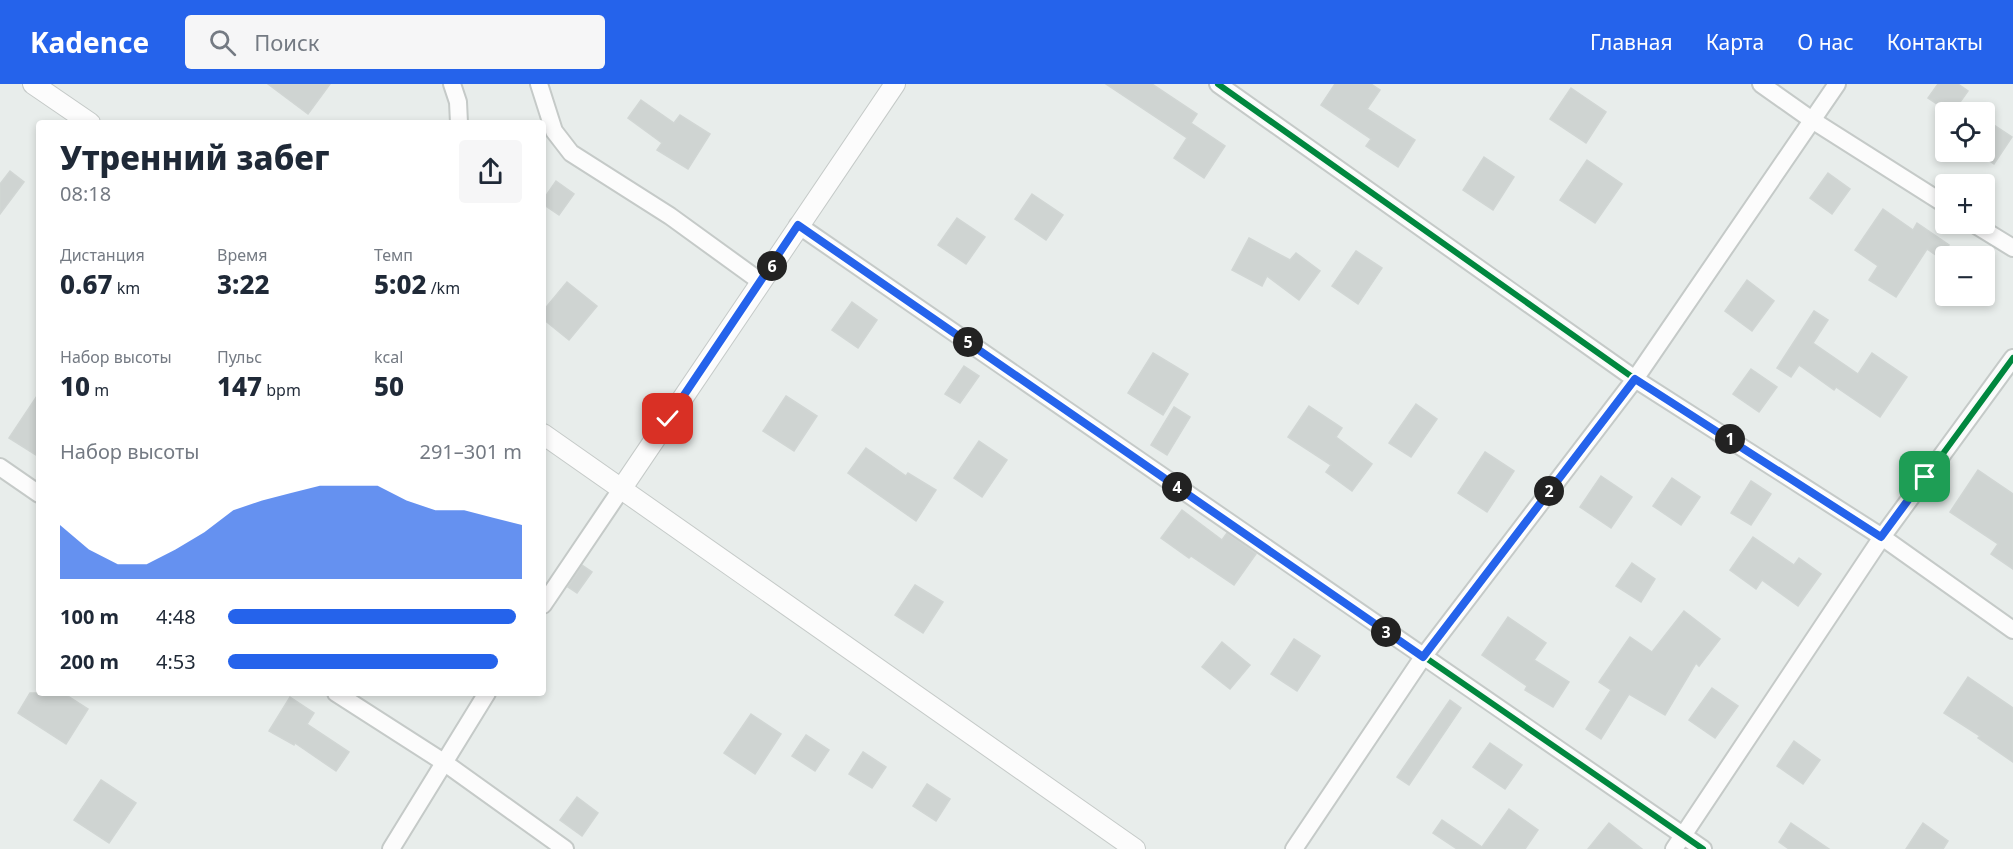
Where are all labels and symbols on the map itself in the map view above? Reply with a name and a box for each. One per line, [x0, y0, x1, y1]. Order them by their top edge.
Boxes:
pin: 6 [757, 251, 787, 281]
pin: 5 [953, 327, 983, 357]
pin [642, 393, 693, 444]
pin: 1 [1715, 424, 1745, 454]
pin [1899, 451, 1950, 502]
pin: 4 [1162, 472, 1192, 502]
pin: 2 [1534, 476, 1564, 506]
pin: 3 [1371, 617, 1401, 647]

